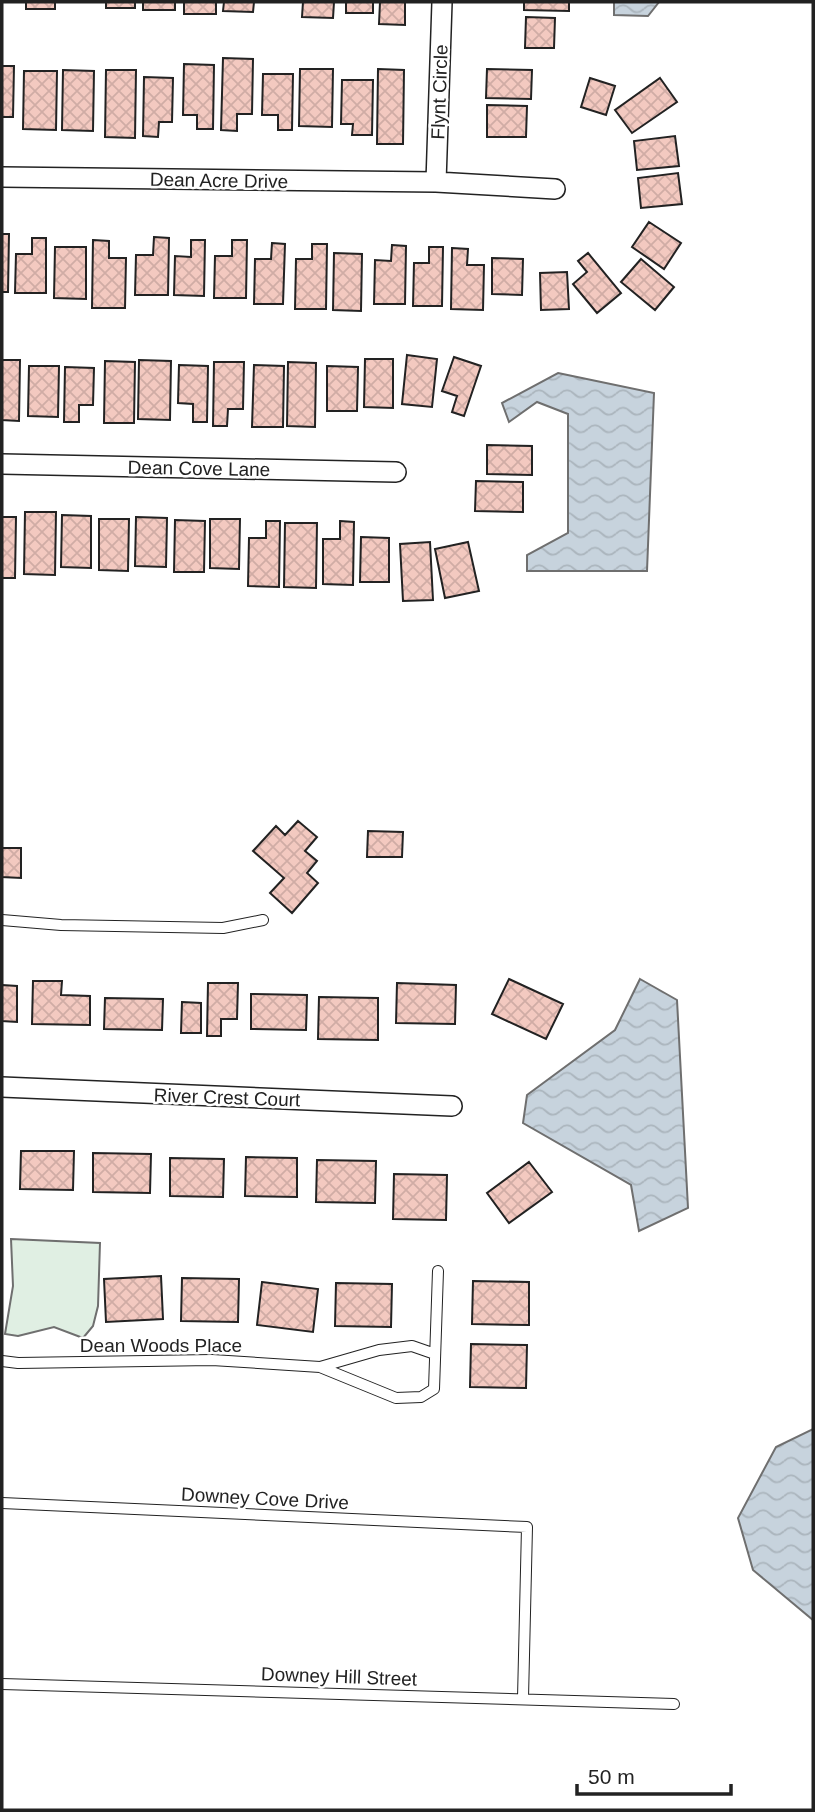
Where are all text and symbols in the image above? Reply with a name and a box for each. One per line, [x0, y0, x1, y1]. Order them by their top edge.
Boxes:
street label: Flynt Circle [427, 44, 452, 140]
street label: Dean Acre Drive [150, 169, 288, 192]
street label: Dean Cove Lane [128, 457, 270, 480]
street label: River Crest Court [153, 1084, 301, 1111]
street label: Dean Woods Place [80, 1335, 242, 1356]
street label: Downey Cove Drive [181, 1484, 349, 1513]
street label: Downey Hill Street [261, 1663, 418, 1690]
scale bar [577, 1752, 731, 1796]
text: 50 m [588, 1765, 635, 1788]

